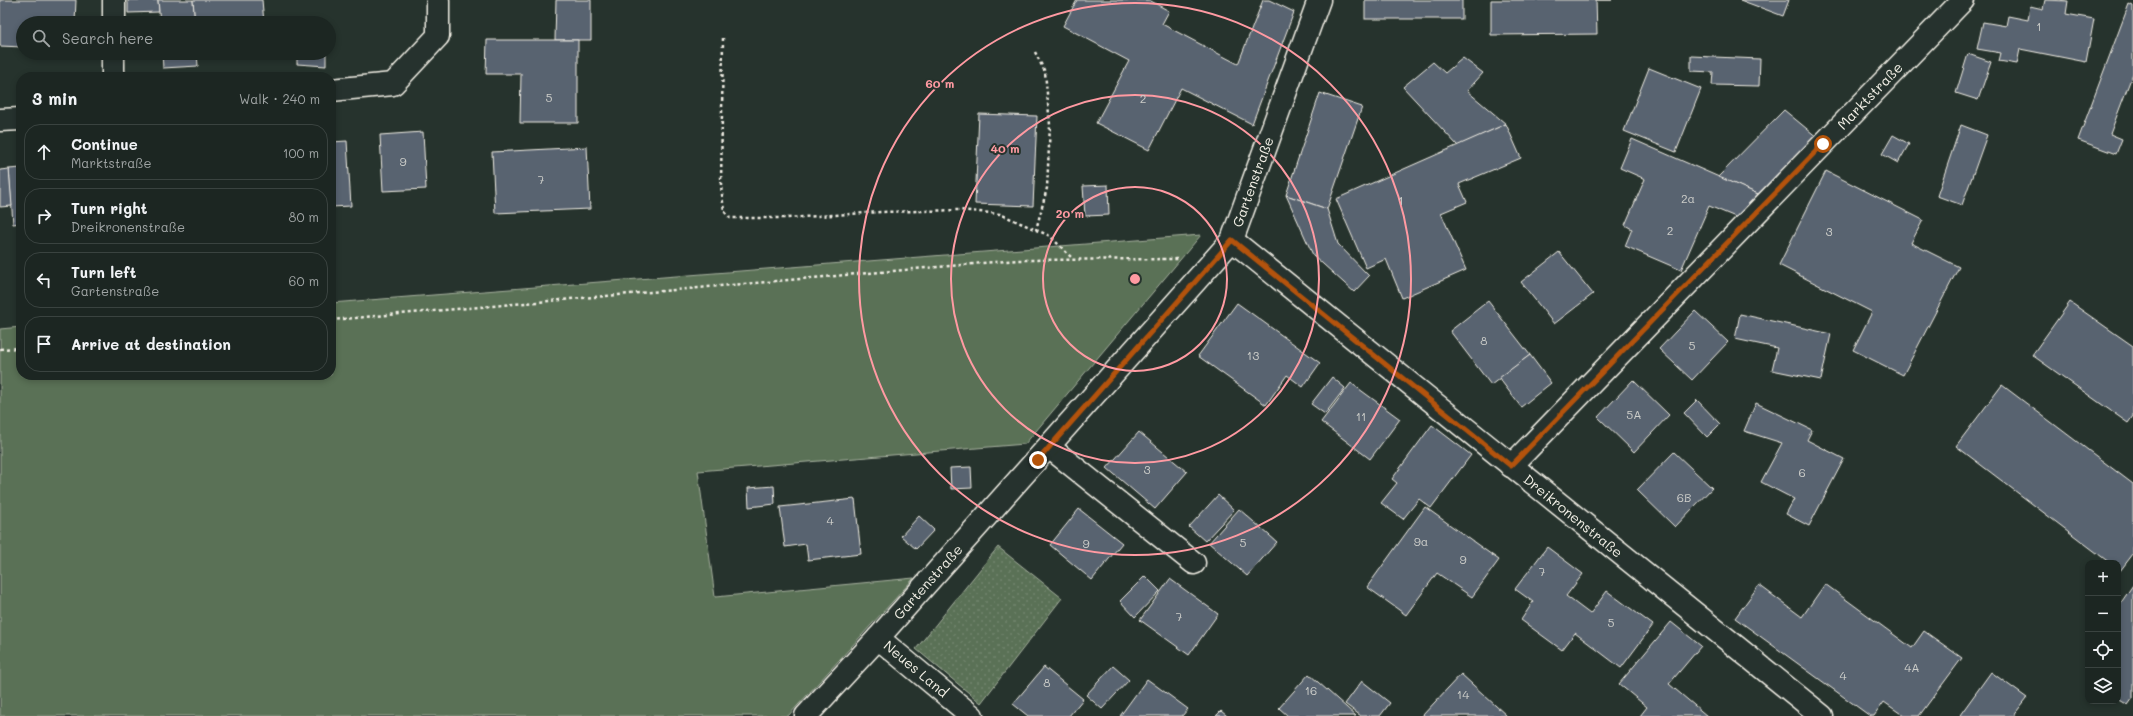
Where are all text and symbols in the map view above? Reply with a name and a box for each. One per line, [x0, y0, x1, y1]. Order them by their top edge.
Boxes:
search box [16, 16, 336, 60]
house number: 1 [2036, 18, 2042, 34]
icon: search [30, 27, 52, 49]
text: Search here [62, 28, 153, 48]
street label: Marktstraße [1833, 58, 1907, 133]
text: 60 m [926, 75, 954, 91]
text: 3 min [32, 87, 77, 109]
house number: 5 [546, 89, 553, 105]
text: Walk · 240 m [239, 90, 320, 107]
house number: 2 [1140, 90, 1146, 106]
text: Continue [71, 134, 138, 154]
street label: Gartenstraße [1227, 134, 1278, 230]
route start [1814, 135, 1832, 153]
text: 40 m [990, 140, 1020, 156]
icon: ahead [33, 141, 55, 163]
text: 100 m [283, 144, 319, 161]
house number: 9 [399, 153, 407, 169]
text: Marktstraße [71, 154, 152, 171]
house number: 7 [538, 171, 545, 187]
house number: 2a [1681, 190, 1695, 206]
house number: 1 [1398, 192, 1404, 208]
text: Turn right [71, 198, 148, 218]
icon: right [33, 205, 55, 227]
text: 20 m [1056, 205, 1084, 221]
text: 80 m [289, 208, 319, 225]
text: Dreikronenstraße [71, 218, 185, 235]
house number: 2 [1667, 222, 1673, 238]
house number: 3 [1825, 223, 1833, 239]
text: Turn left [71, 262, 136, 282]
icon: left [33, 269, 55, 291]
text: 60 m [289, 272, 319, 289]
centre of rings [1128, 272, 1142, 286]
text: Gartenstraße [71, 282, 159, 299]
house number: 8 [1480, 332, 1488, 348]
icon: arrive [33, 333, 55, 355]
text: Arrive at destination [71, 334, 231, 354]
house number: 5 [1689, 337, 1696, 353]
house number: 13 [1247, 347, 1259, 363]
house number: 5A [1626, 406, 1642, 422]
house number: 11 [1356, 408, 1366, 424]
route end [1029, 451, 1047, 469]
house number: 3 [1143, 461, 1151, 477]
house number: 6 [1798, 464, 1806, 480]
street label: Dreikronenstraße [1520, 470, 1627, 562]
house number: 6B [1677, 489, 1691, 505]
house number: 4 [826, 512, 834, 528]
house number: 9a [1414, 533, 1428, 549]
house number: 5 [1240, 534, 1247, 550]
house number: 9 [1082, 535, 1090, 551]
street label: Gartenstraße [889, 540, 966, 623]
house number: 9 [1459, 551, 1467, 567]
map controls [2085, 560, 2121, 704]
button: + [2085, 560, 2121, 596]
house number: 7 [1539, 563, 1546, 579]
button: − [2085, 596, 2121, 632]
house number: 7 [1176, 608, 1183, 624]
house number: 5 [1608, 614, 1615, 630]
button: locate [2085, 632, 2121, 668]
street label: Neues Land [880, 636, 953, 701]
house number: 4A [1904, 659, 1920, 675]
house number: 4 [1839, 667, 1847, 683]
button: layers [2085, 668, 2121, 704]
house number: 8 [1043, 674, 1051, 690]
house number: 16 [1305, 682, 1317, 698]
house number: 14 [1457, 686, 1469, 702]

